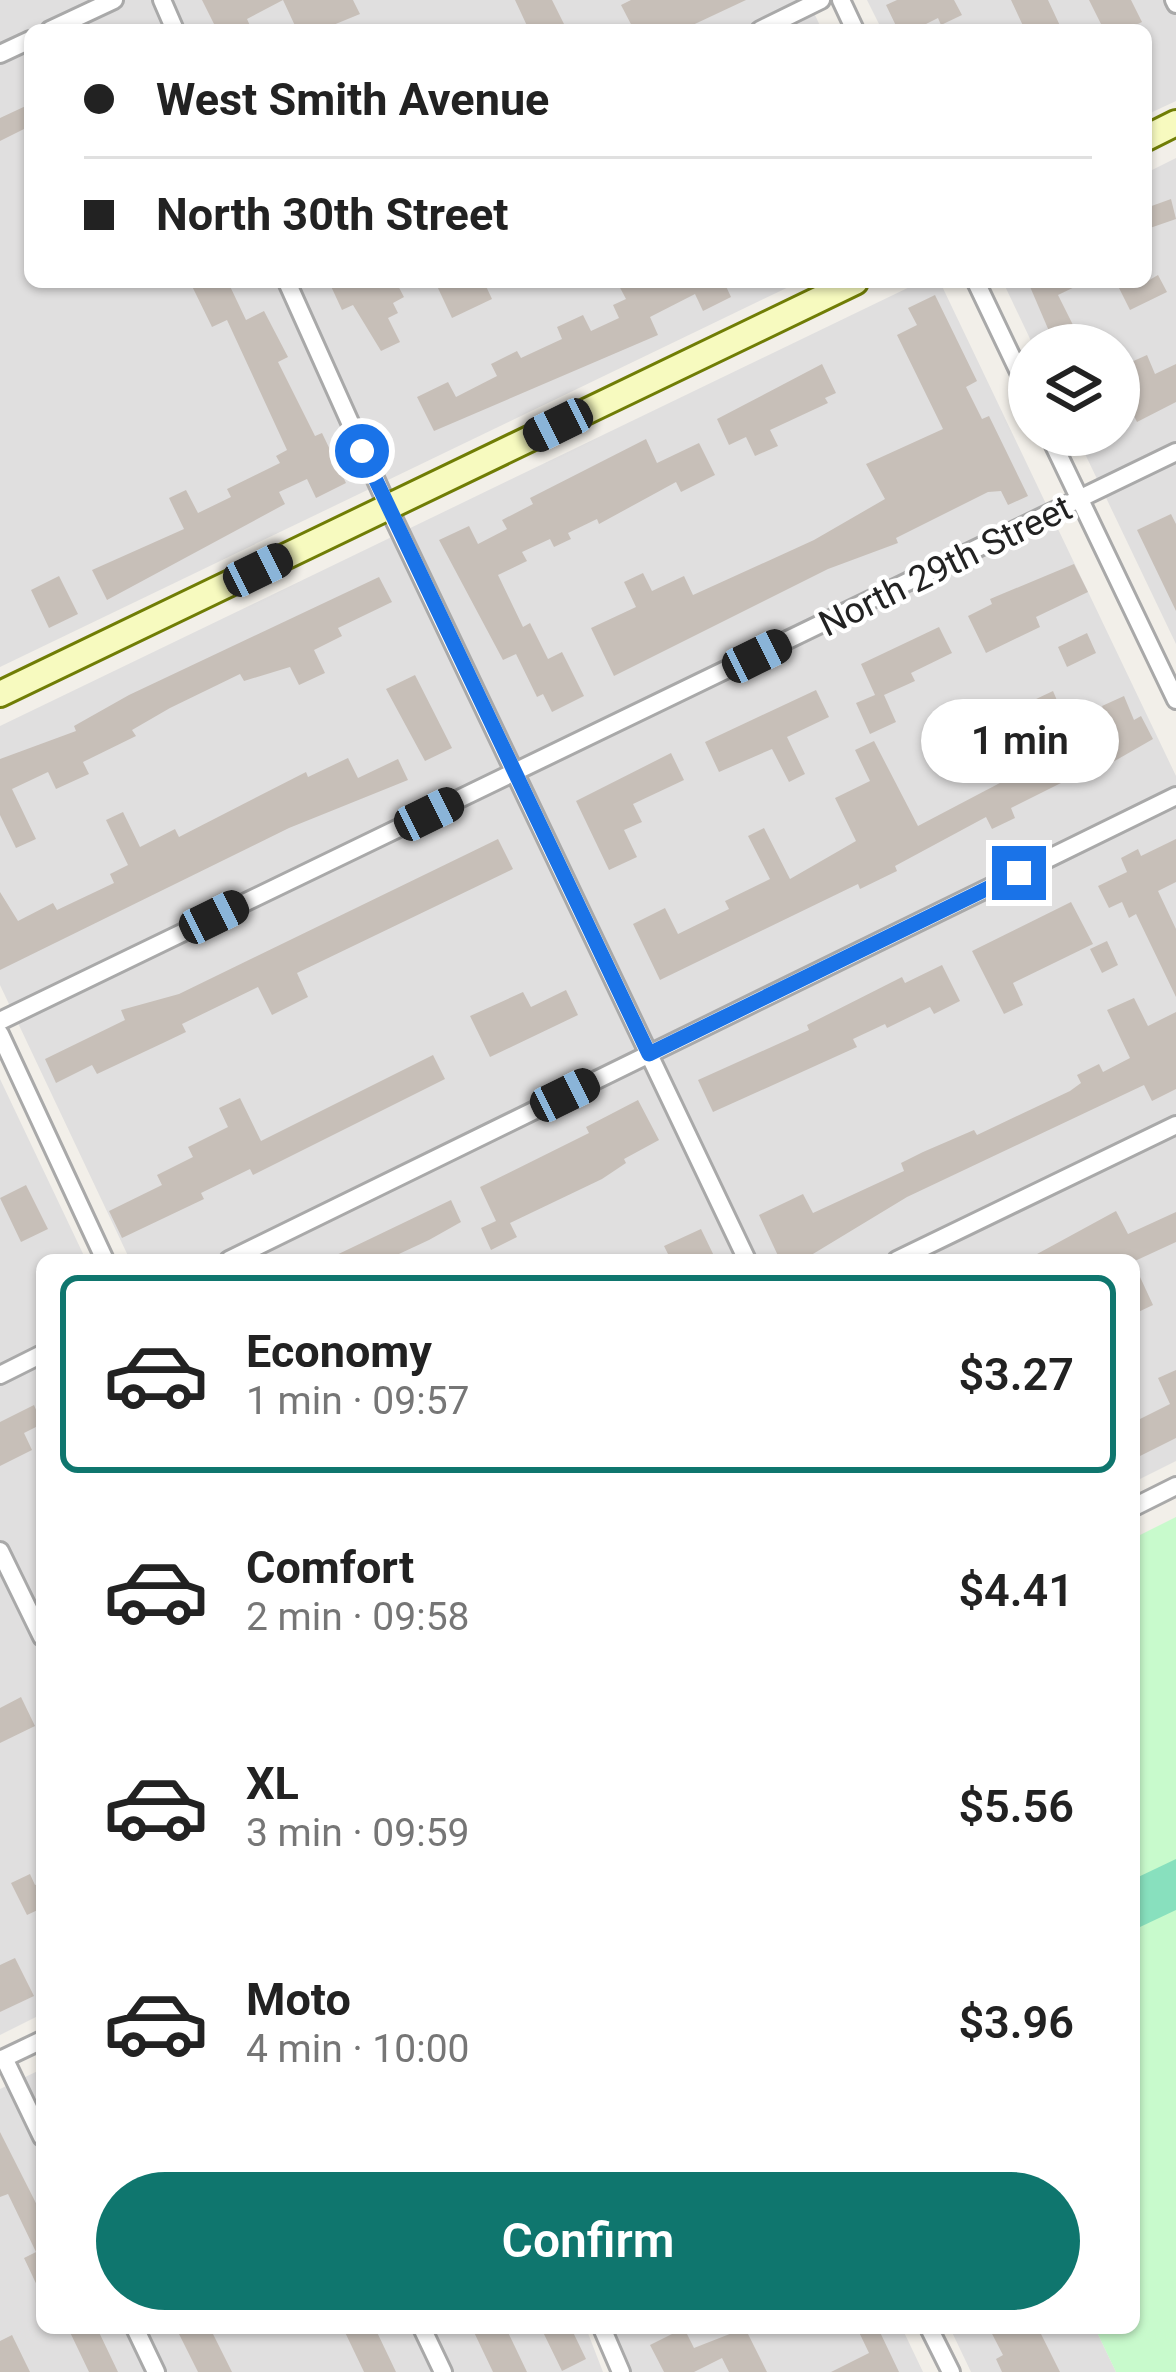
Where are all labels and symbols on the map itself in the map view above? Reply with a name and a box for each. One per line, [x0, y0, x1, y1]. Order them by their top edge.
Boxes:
car [518, 393, 598, 457]
route start [335, 424, 389, 478]
street label: North 29th Street [812, 487, 1079, 645]
car [218, 538, 298, 602]
car [717, 624, 797, 688]
callout: 1 min [920, 699, 1118, 783]
car [389, 782, 469, 846]
route end [992, 846, 1046, 900]
car [174, 885, 254, 949]
car [525, 1063, 605, 1127]

